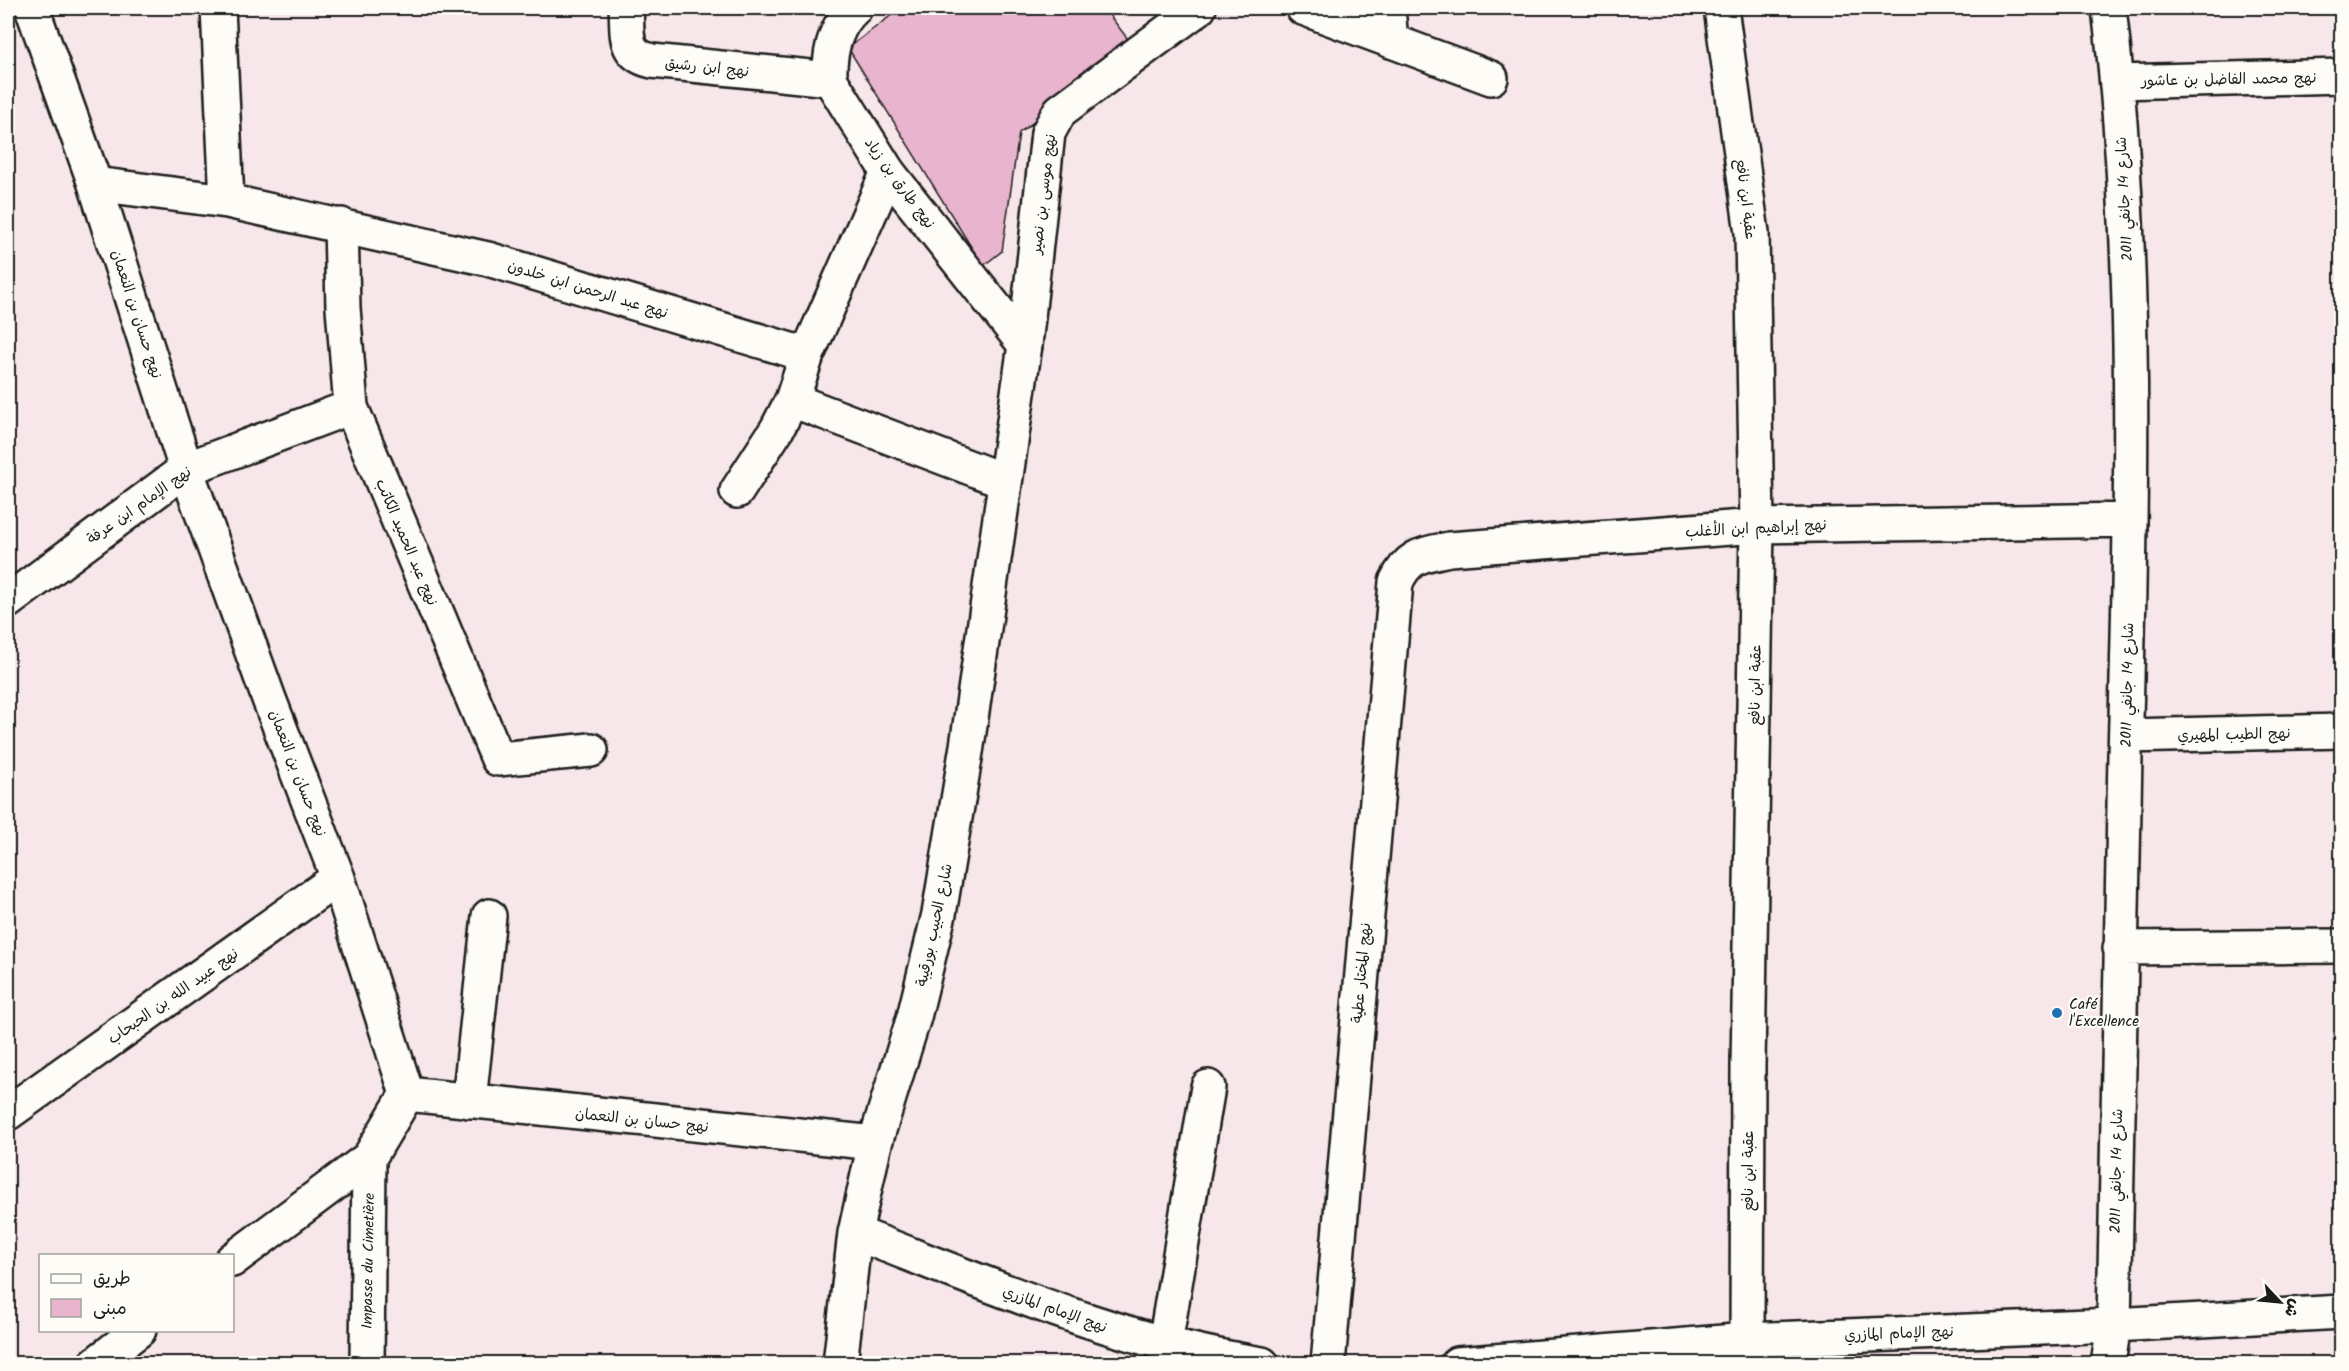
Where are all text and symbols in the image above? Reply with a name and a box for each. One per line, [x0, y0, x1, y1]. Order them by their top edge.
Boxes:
street label: نهج ابن رشيق [664, 52, 750, 84]
street label: نهج محمد الفاضل بن عاشور [2140, 66, 2317, 94]
street label: نهج طارق بن زياد [858, 133, 941, 234]
street label: نهج موسى بن نصير [1024, 133, 1063, 257]
street label: شارع 14 جانفي 2011 [2110, 136, 2140, 262]
street label: عقبة ابن نافع [1728, 158, 1762, 241]
street label: نهج حسان بن النعمان [104, 247, 168, 382]
street label: نهج عبد الرحمن ابن خلدون [505, 254, 671, 326]
street label: نهج الإمام ابن عرفة [82, 461, 197, 551]
street label: نهج عبد الحميد الكاتب [368, 475, 444, 610]
street label: نهج إبراهيم ابن الأغلب [1685, 513, 1827, 545]
street label: شارع 14 جانفي 2011 [2115, 622, 2141, 748]
street label: عقبة ابن نافع [1743, 644, 1769, 726]
street label: نهج حسان بن النعمان [262, 706, 332, 840]
street label: نهج الطيب المهيري [2177, 722, 2291, 748]
street label: شارع الحبيب بورقيبة [910, 861, 960, 989]
street label: نهج المختار عطية [1346, 922, 1378, 1024]
street label: نهج عبيد الله بن الحبحاب [103, 942, 244, 1051]
place label: Café l'Excellence [2069, 993, 2139, 1034]
marker: Café l'Excellence [2050, 1006, 2064, 1020]
street label: نهج حسان بن النعمان [574, 1102, 710, 1140]
street label: شارع 14 جانفي 2011 [2104, 1108, 2130, 1234]
street label: عقبة ابن نافع [1737, 1131, 1761, 1211]
street label: Impasse du Cimetière [356, 1193, 382, 1329]
legend [39, 1254, 234, 1332]
text: طريق [93, 1265, 131, 1294]
north arrow [2250, 1272, 2310, 1332]
street label: نهج الإمام المازري [999, 1280, 1110, 1340]
text: مبنى [93, 1295, 127, 1324]
text: ش [2277, 1295, 2307, 1321]
street label: نهج الإمام المازري [1844, 1320, 1954, 1348]

